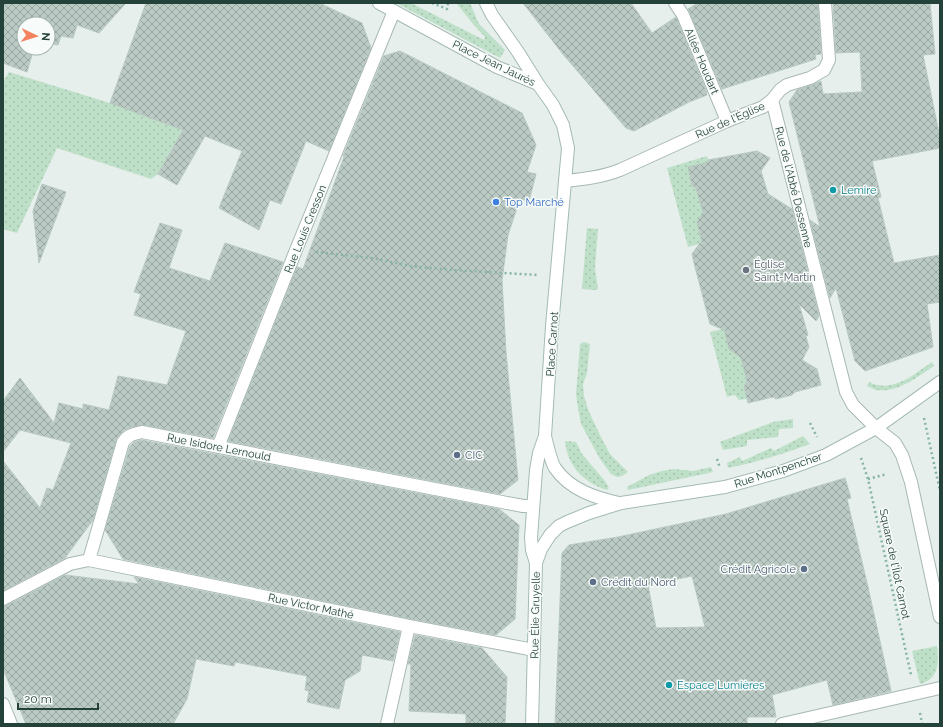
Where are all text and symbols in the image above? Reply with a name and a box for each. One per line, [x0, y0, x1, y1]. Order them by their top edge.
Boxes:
north arrow [16, 16, 56, 56]
street label: Allée Houdart [682, 26, 721, 97]
text: N [39, 32, 52, 41]
street label: Place Jean Jaurès [450, 38, 537, 89]
street label: Rue de l'Église [693, 98, 767, 142]
street label: Rue de l'Abbé Dessenne [772, 125, 815, 249]
street label: Rue Louis Cresson [282, 183, 329, 275]
place label: Lemire [841, 184, 877, 197]
marker: Lemire [828, 185, 838, 195]
place label: Top Marché [504, 196, 564, 209]
marker: Top Marché [491, 197, 501, 207]
place label: Église Saint-Martin [754, 257, 816, 284]
marker: Église Saint-Martin [741, 265, 751, 275]
street label: Place Carnot [544, 311, 561, 377]
street label: Rue Isidore Lernould [166, 431, 272, 464]
place label: CIC [465, 449, 483, 462]
marker: CIC [452, 450, 462, 460]
street label: Rue Montpencher [733, 450, 824, 491]
street label: Square de l'Îlot Carnot [876, 507, 914, 621]
place label: Crédit Agricole [721, 563, 797, 576]
marker: Crédit Agricole [799, 564, 809, 574]
street label: Rue Élie Gruyelle [527, 571, 543, 659]
place label: Crédit du Nord [601, 576, 676, 589]
marker: Crédit du Nord [588, 577, 598, 587]
street label: Rue Victor Mathé [267, 591, 355, 622]
place label: Espace Lumières [677, 679, 764, 692]
marker: Espace Lumières [664, 680, 674, 690]
scale bar [18, 685, 98, 711]
text: 20 m [24, 692, 52, 706]

